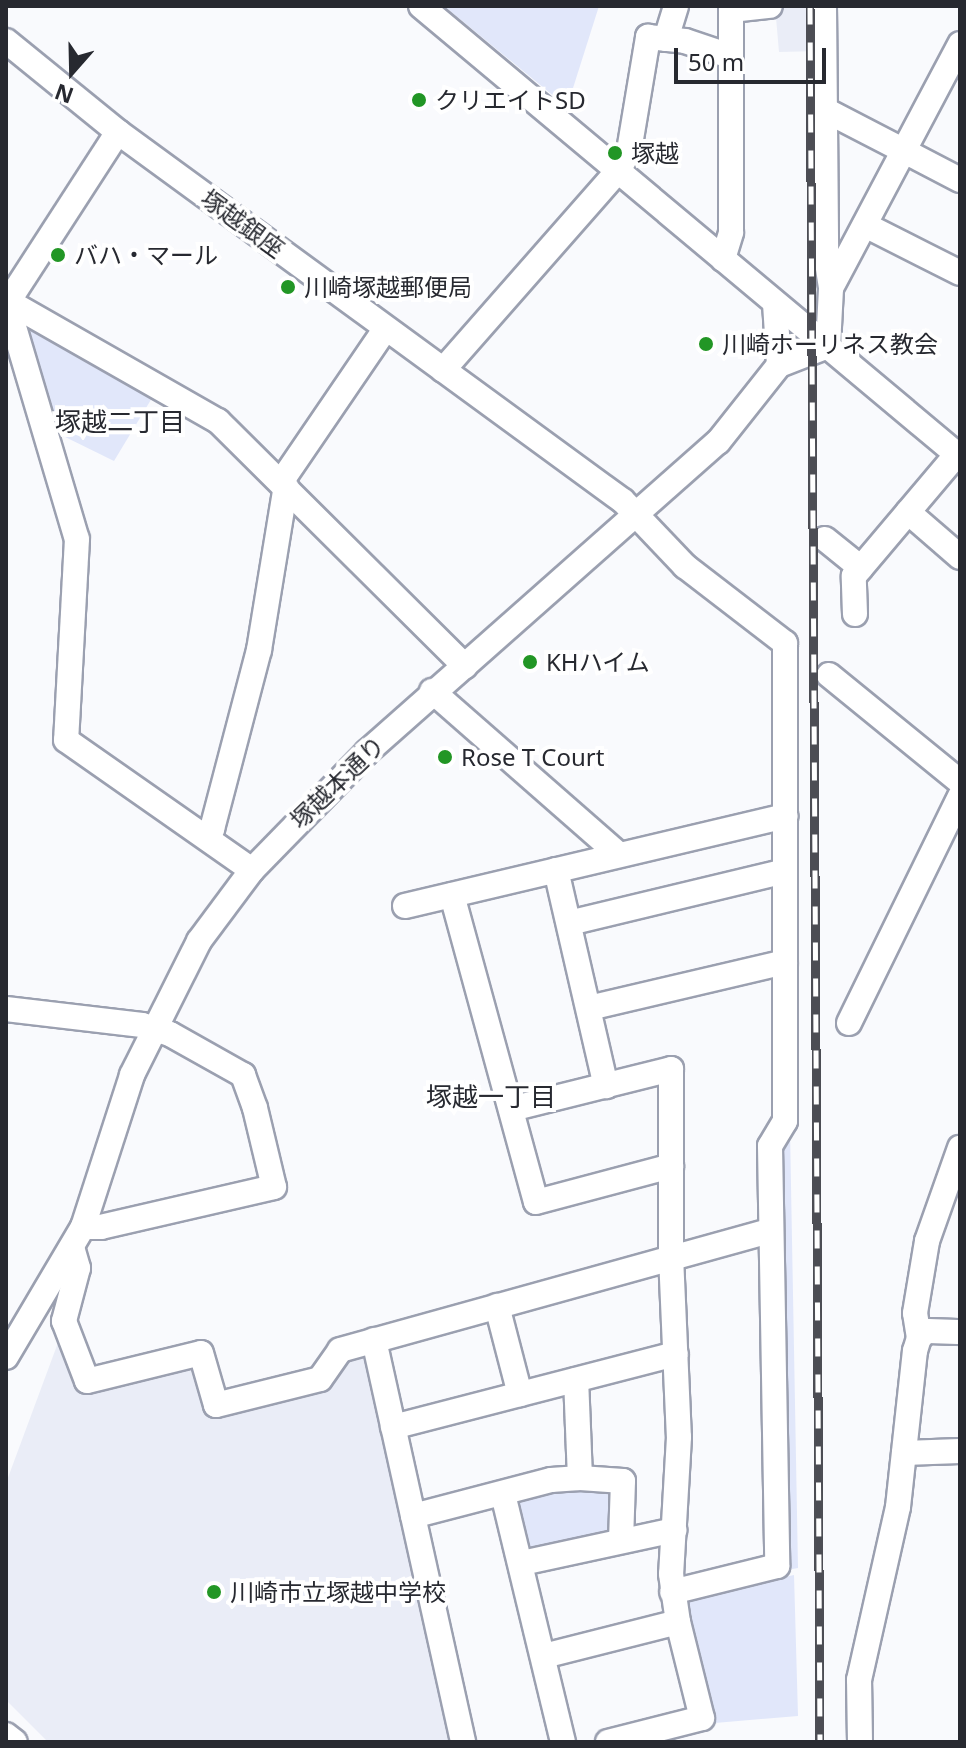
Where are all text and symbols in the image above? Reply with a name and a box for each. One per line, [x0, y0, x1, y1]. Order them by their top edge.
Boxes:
north arrow [32, 32, 112, 112]
scale bar [678, 32, 830, 82]
text: 50 m [688, 45, 744, 78]
text: N [50, 77, 77, 112]
place label: クリエイトSD [435, 86, 586, 114]
marker: クリエイトSD [410, 91, 428, 109]
place label: 塚越 [631, 139, 679, 167]
marker: 塚越 [606, 144, 624, 162]
street label: 塚越銀座 [196, 183, 290, 263]
place label: バハ・マール [74, 241, 218, 269]
marker: バハ・マール [49, 246, 67, 264]
place label: 川崎塚越郵便局 [304, 273, 472, 301]
marker: 川崎塚越郵便局 [279, 278, 297, 296]
place label: 川崎ホーリネス教会 [722, 330, 938, 358]
marker: 川崎ホーリネス教会 [697, 335, 715, 353]
district label: 塚越二丁目 [55, 406, 185, 438]
place label: KHハイム [546, 648, 651, 676]
marker: KHハイム [521, 653, 539, 671]
street label: 塚越本通り [284, 730, 390, 834]
place label: Rose T Court [461, 743, 604, 771]
marker: Rose T Court [436, 748, 454, 766]
district label: 塚越一丁目 [426, 1081, 556, 1113]
place label: 川崎市立塚越中学校 [230, 1578, 446, 1606]
marker: 川崎市立塚越中学校 [205, 1583, 223, 1601]

